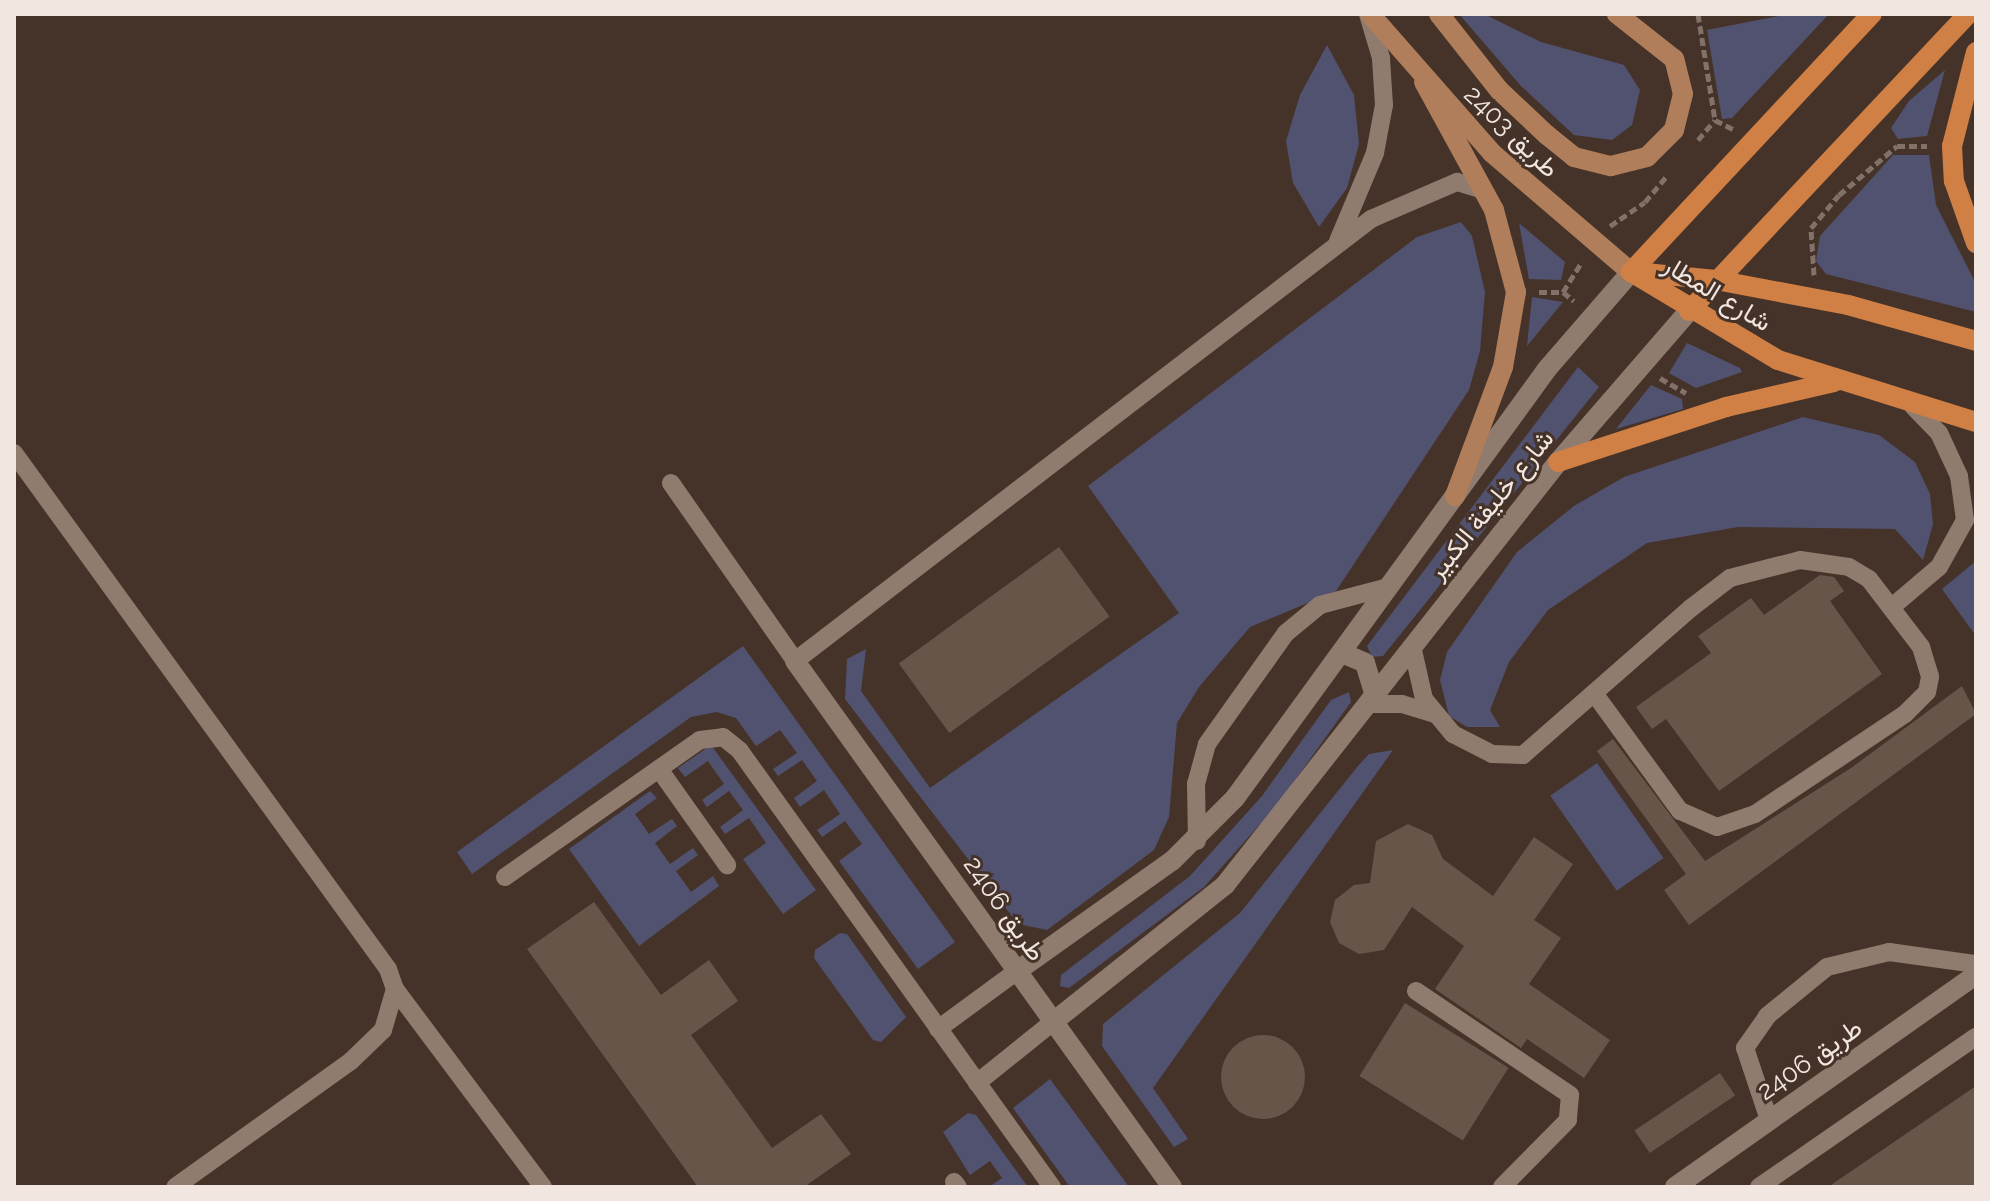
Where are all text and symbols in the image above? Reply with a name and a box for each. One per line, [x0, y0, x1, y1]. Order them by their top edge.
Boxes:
street label: طريق 2403 [1457, 79, 1565, 185]
street label: شارع المطار [1657, 250, 1777, 338]
street label: شارع خليفة الكبير [1421, 424, 1561, 586]
street label: طريق 2406 [956, 850, 1052, 968]
street label: طريق 2406 [1751, 1012, 1869, 1108]

